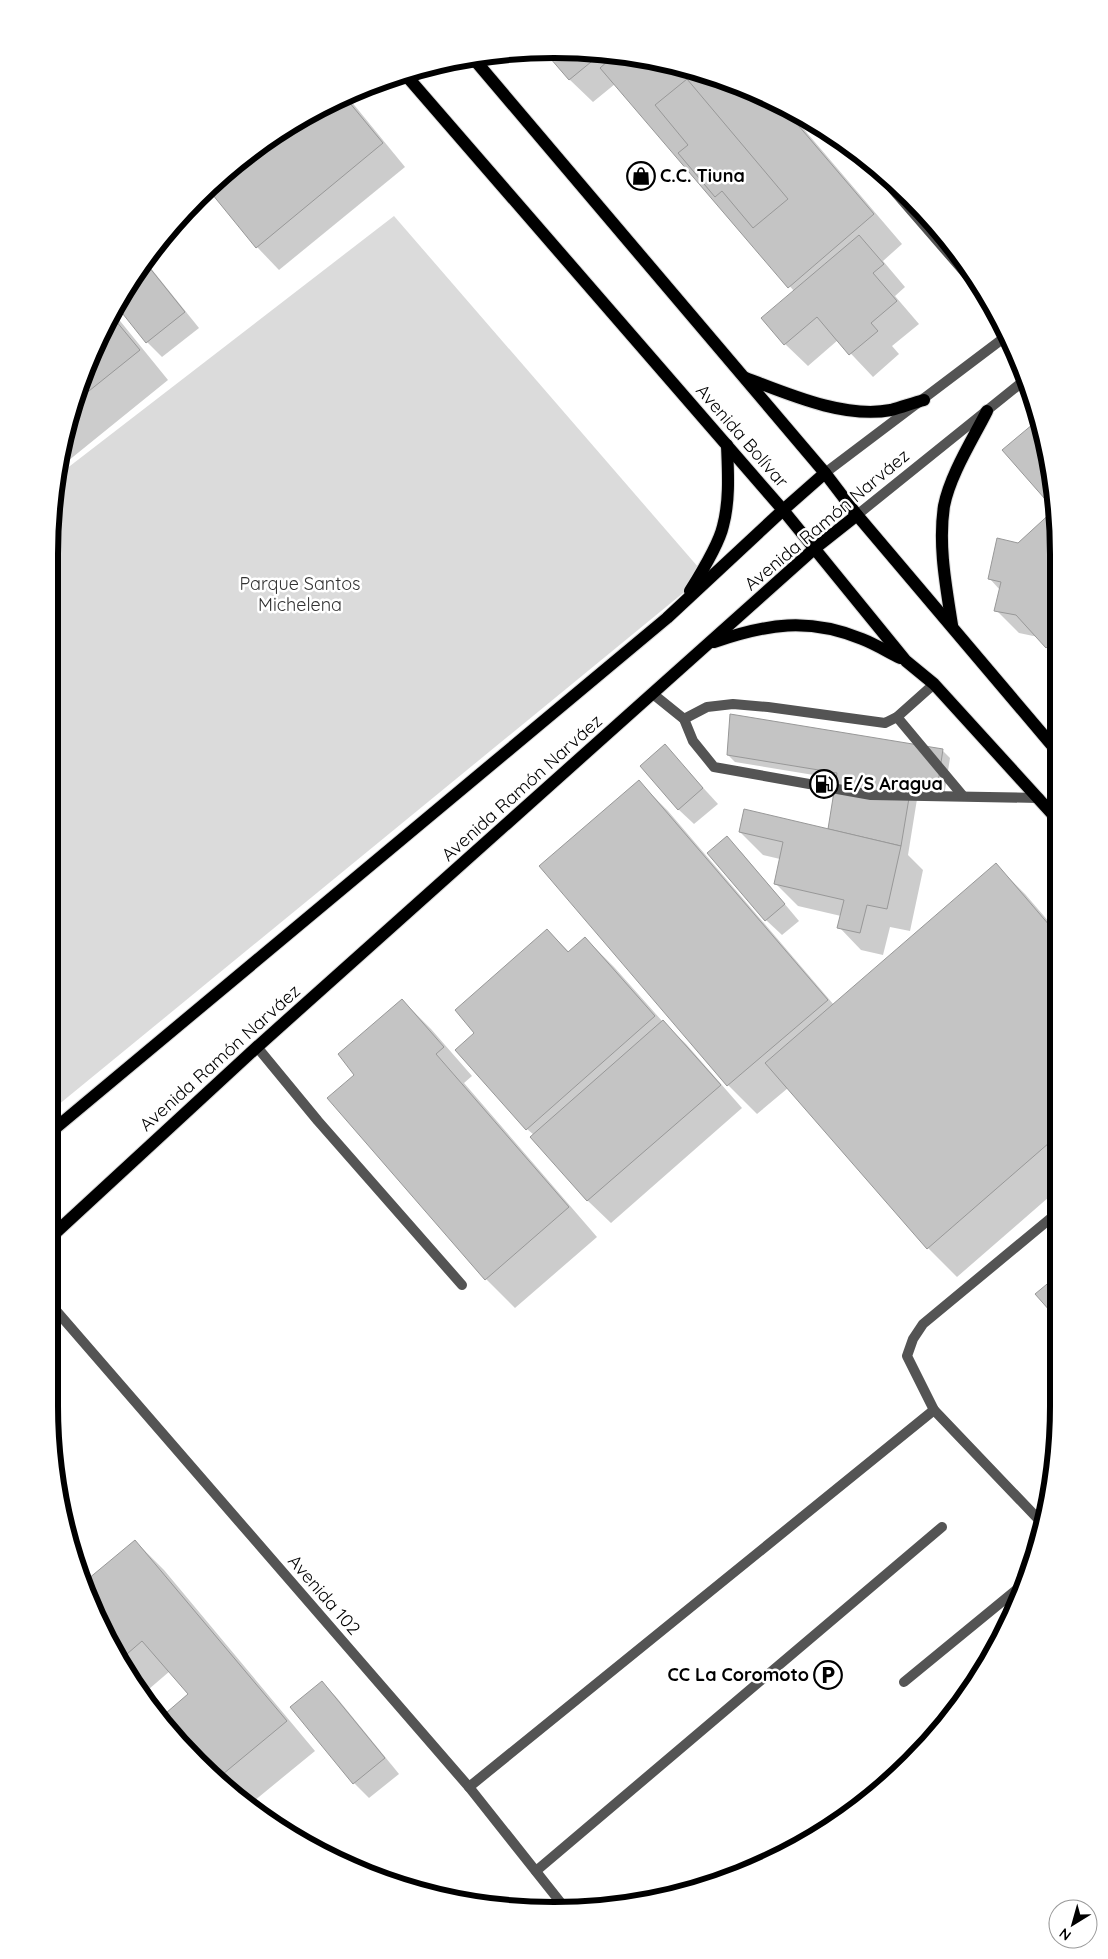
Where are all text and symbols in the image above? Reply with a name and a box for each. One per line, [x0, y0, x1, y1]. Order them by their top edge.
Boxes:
shop icon: C.C. Tiuna [626, 161, 656, 191]
place label: C.C. Tiuna [660, 164, 745, 187]
street label: Avenida Bolívar [691, 379, 794, 492]
street label: Avenida Ramón Narváez [739, 444, 914, 595]
park label: Parque Santos Michelena [239, 572, 361, 616]
street label: Avenida Ramón Narváez [437, 709, 607, 866]
fuel station icon: E/S Aragua [809, 769, 839, 799]
place label: E/S Aragua [843, 772, 943, 795]
street label: Avenida Ramón Narváez [135, 979, 305, 1136]
street label: Avenida 102 [283, 1550, 366, 1640]
parking icon: CC La Coromoto [813, 1660, 843, 1690]
place label: CC La Coromoto [667, 1663, 809, 1686]
north arrow [1048, 1899, 1098, 1949]
text: N [1056, 1924, 1075, 1945]

